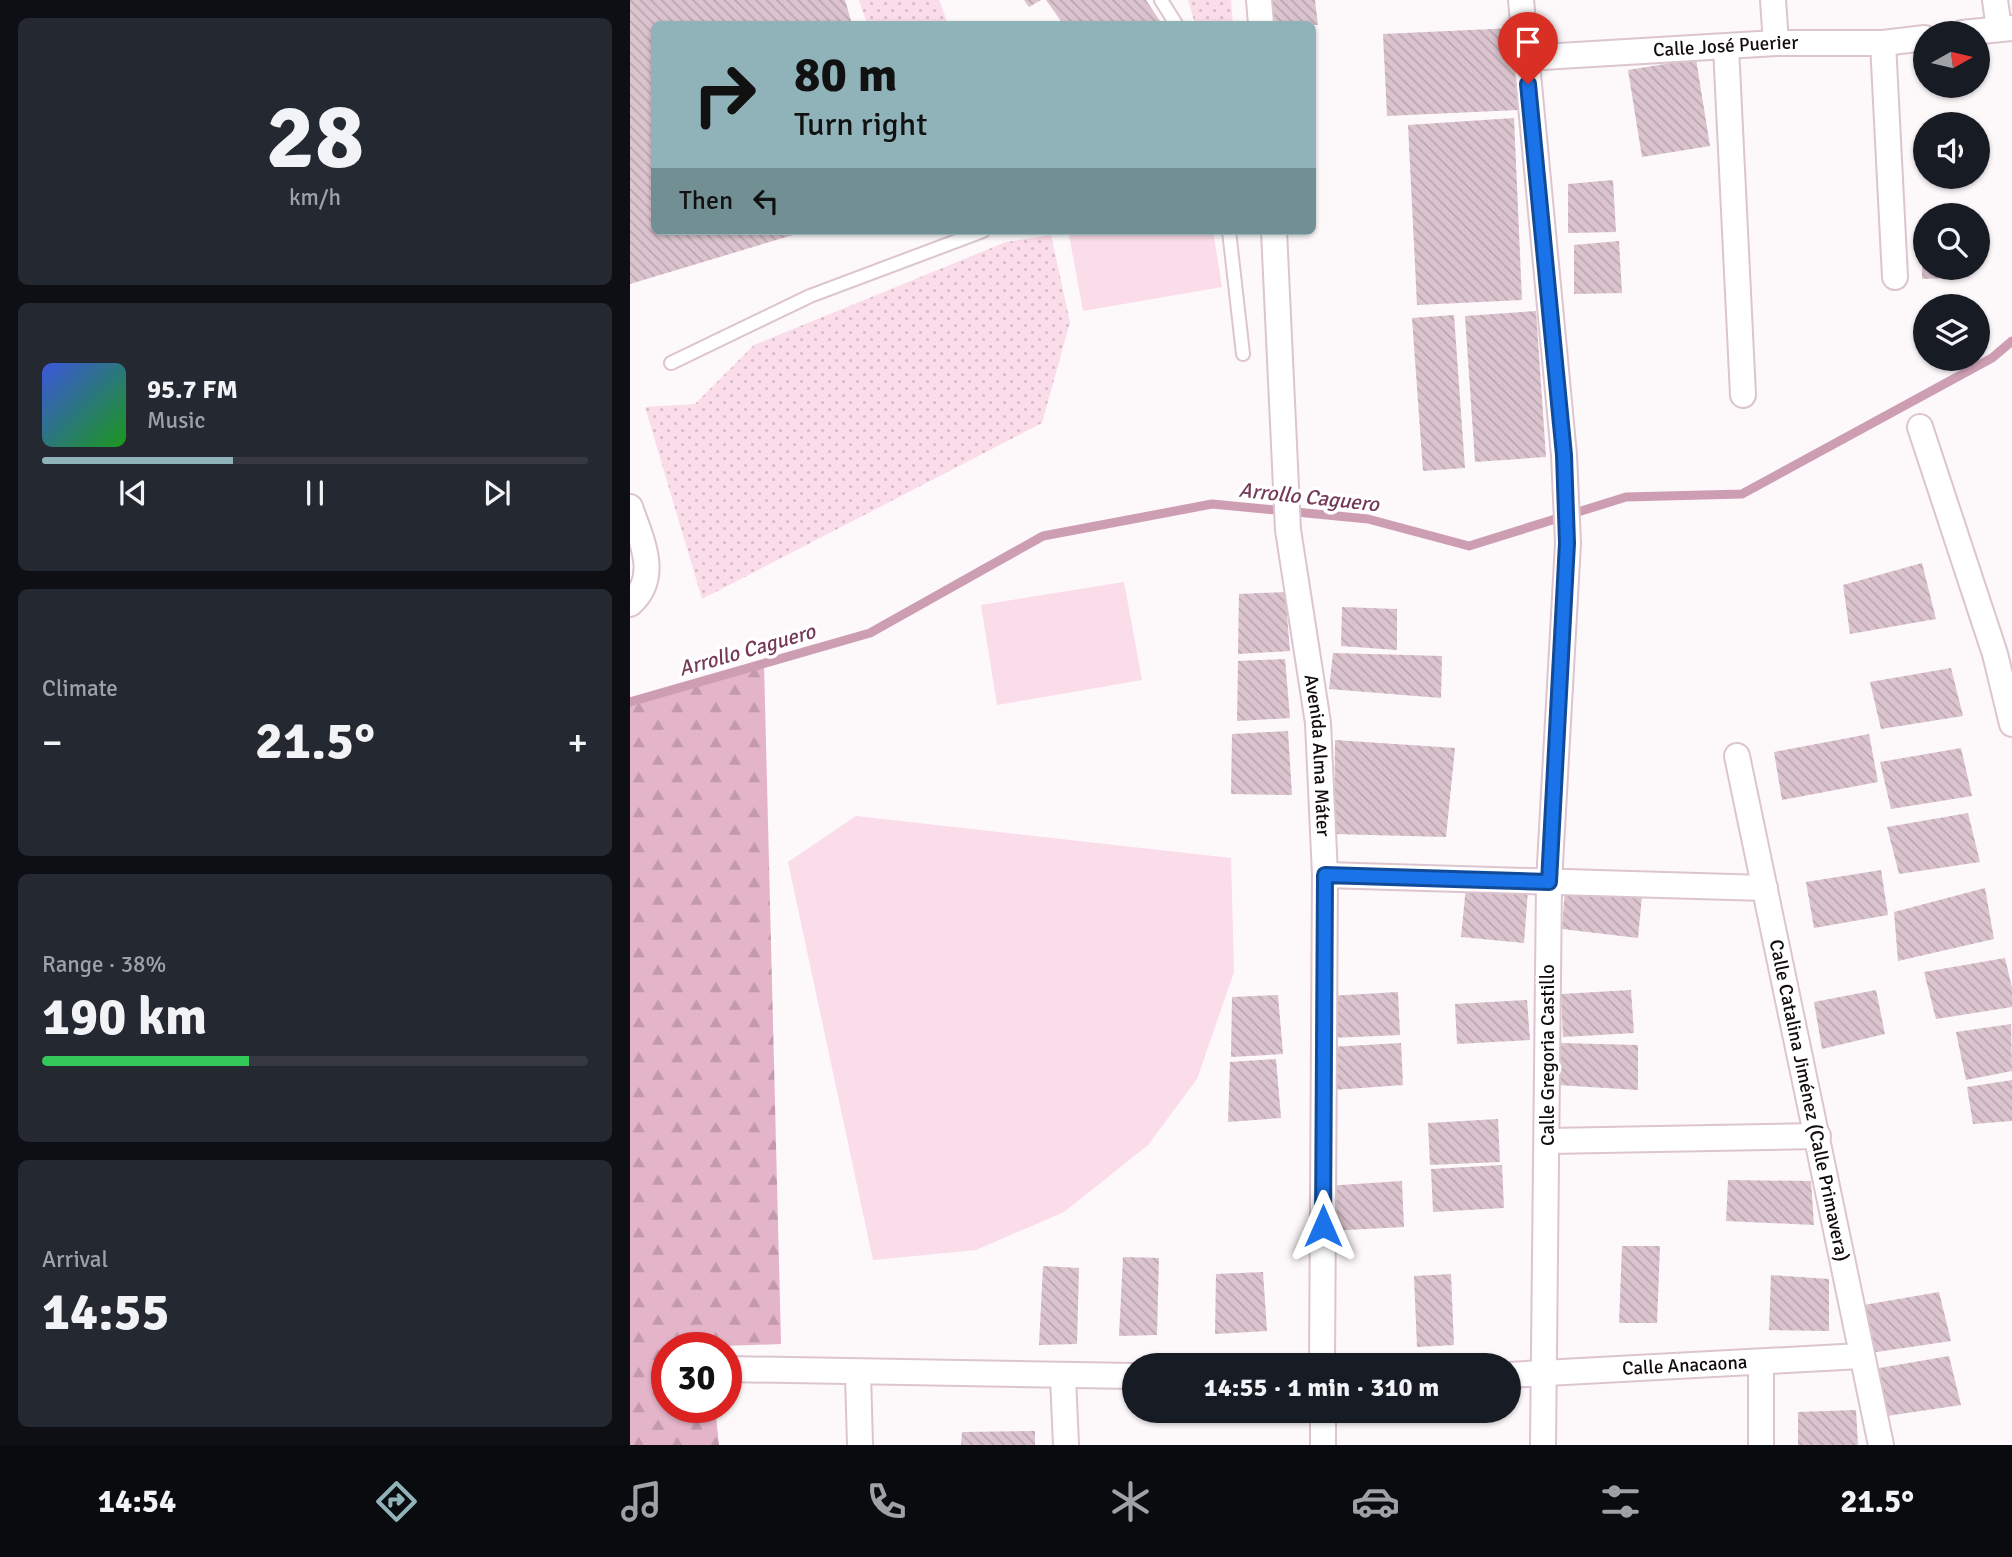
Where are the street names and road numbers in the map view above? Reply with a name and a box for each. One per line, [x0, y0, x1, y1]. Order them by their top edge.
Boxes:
street label: Calle José Puerier [1652, 31, 1798, 62]
street label: Avenida Alma Máter [1299, 673, 1335, 837]
street label: Calle Catalina Jiménez (Calle Primavera) [1764, 937, 1854, 1264]
street label: Calle Gregoria Castillo [1536, 964, 1560, 1146]
street label: Calle Anacaona [1621, 1350, 1748, 1381]

